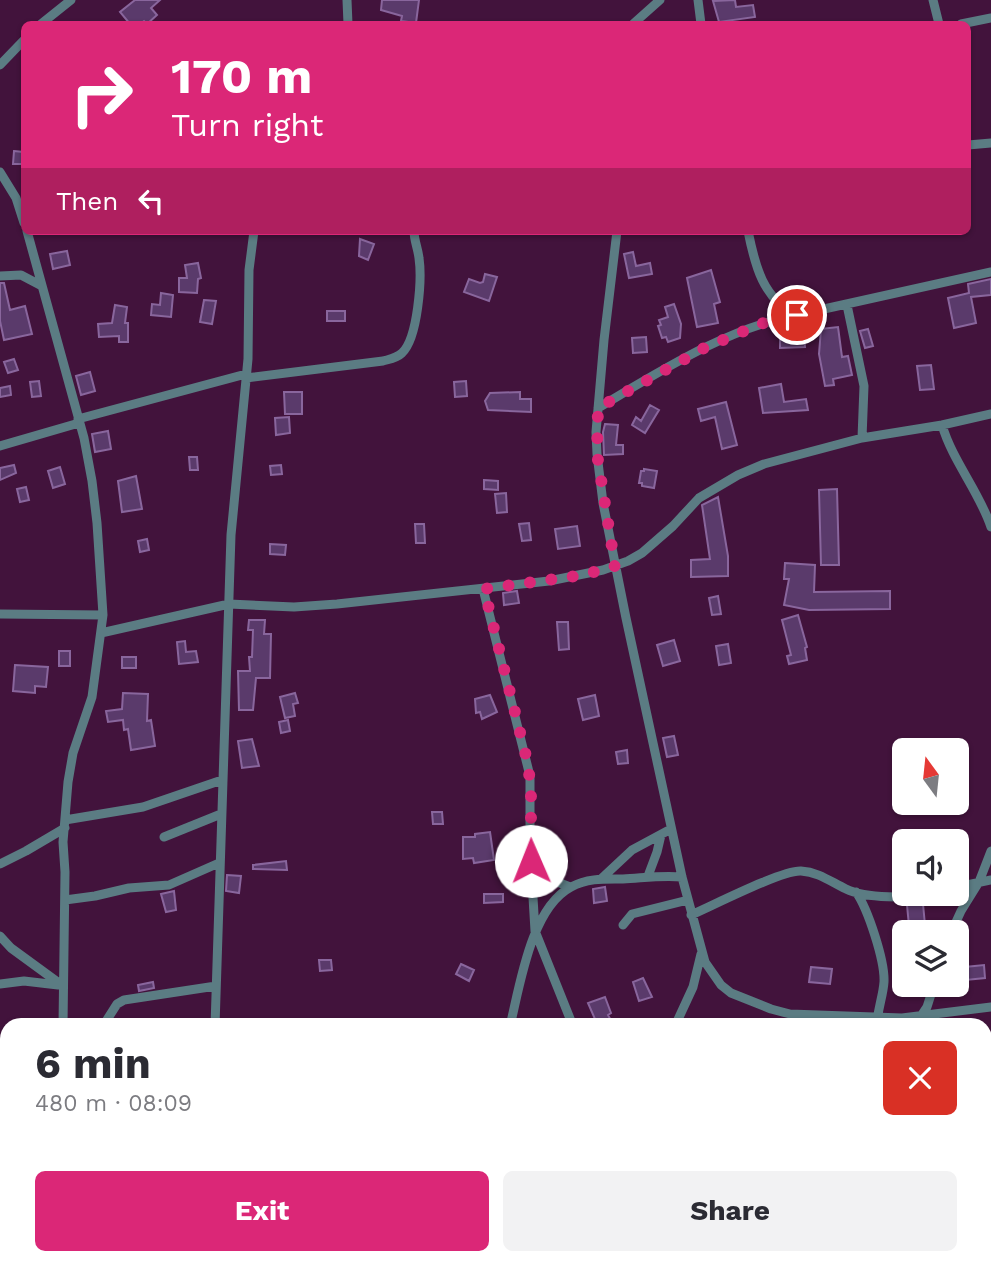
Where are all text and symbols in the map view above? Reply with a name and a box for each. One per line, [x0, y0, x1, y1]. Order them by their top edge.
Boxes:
text: 170 m [171, 47, 312, 105]
icon: right [56, 49, 147, 140]
text: Turn right [171, 106, 323, 144]
icon: left [132, 182, 170, 220]
text: Then [56, 186, 118, 216]
pin [767, 285, 827, 345]
icon: arrive [778, 296, 816, 334]
north arrow [892, 738, 970, 816]
map controls [892, 738, 969, 997]
position arrow [494, 824, 568, 898]
button: sound [892, 829, 969, 906]
button: layers [892, 920, 969, 997]
text: 6 min [35, 1039, 151, 1088]
button: close [883, 1041, 957, 1115]
text: 480 m · 08:09 [35, 1090, 192, 1117]
button: Exit [35, 1171, 489, 1251]
button: Share [503, 1171, 957, 1251]

